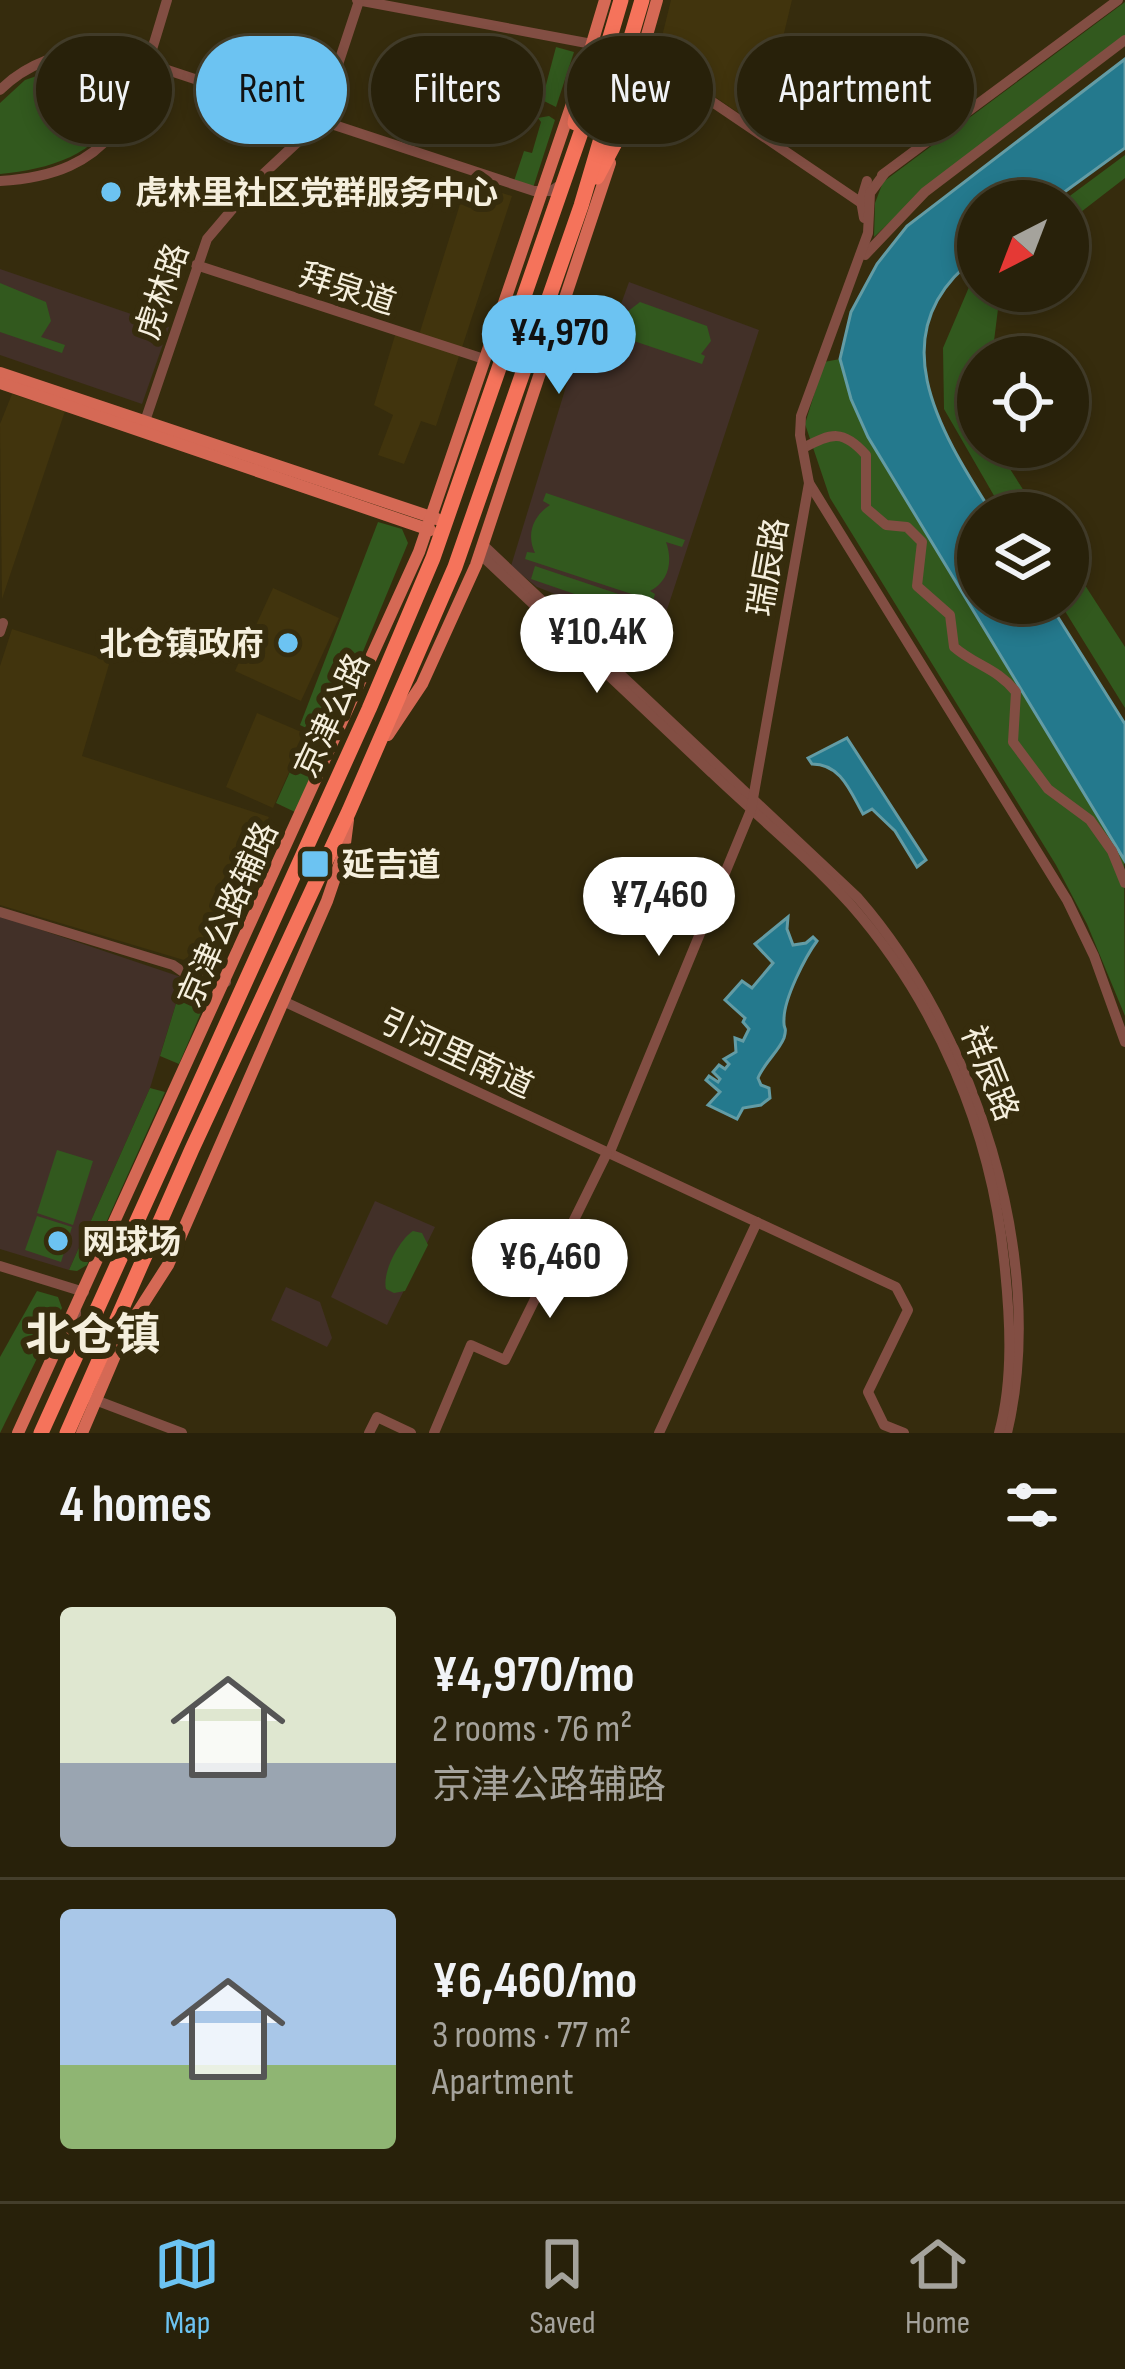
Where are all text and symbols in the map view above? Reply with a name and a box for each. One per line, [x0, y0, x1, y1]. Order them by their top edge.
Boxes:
chip: Buy [36, 36, 172, 144]
chip: Rent [196, 36, 347, 144]
chip: Filters [371, 36, 543, 144]
chip: New [567, 36, 713, 144]
chip: Apartment [737, 36, 974, 144]
place label: 虎林里社区党群服务中心 [135, 174, 498, 214]
marker: 虎林里社区党群服务中心 [98, 179, 124, 205]
north arrow [957, 180, 1089, 312]
map controls [957, 180, 1089, 624]
street label: 虎林路 [128, 238, 198, 345]
street label: 拜泉道 [294, 256, 401, 324]
pin: ¥4,970 [461, 295, 657, 397]
text: ¥4,970 [509, 310, 609, 357]
button: locate [957, 336, 1089, 468]
button: layers [957, 492, 1089, 624]
street label: 瑞辰路 [741, 515, 797, 620]
pin: ¥10.4K [499, 594, 695, 696]
text: ¥10.4K [547, 609, 647, 656]
place label: 北仓镇政府 [99, 625, 264, 665]
marker: 北仓镇政府 [275, 630, 301, 656]
street label: 京津公路 [287, 648, 379, 784]
street label: 京津公路辅路 [170, 816, 287, 1013]
place label: 延吉道 [342, 846, 441, 886]
marker: 延吉道 [299, 848, 331, 880]
pin: ¥7,460 [561, 857, 757, 959]
text: ¥7,460 [610, 872, 708, 919]
street label: 引河里南道 [373, 1002, 539, 1108]
street label: 祥辰路 [952, 1020, 1026, 1127]
pin: ¥6,460 [452, 1219, 648, 1321]
place label: 网球场 [82, 1223, 181, 1263]
marker: 网球场 [45, 1228, 71, 1254]
text: ¥6,460 [499, 1234, 601, 1281]
district label: 北仓镇 [25, 1309, 161, 1364]
icon: filters [999, 1472, 1065, 1538]
text: 4 homes [60, 1475, 212, 1536]
text: ¥4,970/mo [432, 1645, 635, 1706]
icon: home [156, 1655, 300, 1799]
text: 2 rooms · 76 m² [432, 1706, 632, 1753]
text: 京津公路辅路 [432, 1763, 666, 1810]
text: ¥6,460/mo [432, 1951, 637, 2012]
icon: home [156, 1957, 300, 2101]
text: 3 rooms · 77 m² [432, 2012, 631, 2059]
text: Apartment [432, 2059, 574, 2106]
tab: Map [154, 2231, 220, 2343]
tab: Saved [529, 2231, 596, 2343]
tab: Home [905, 2231, 971, 2343]

